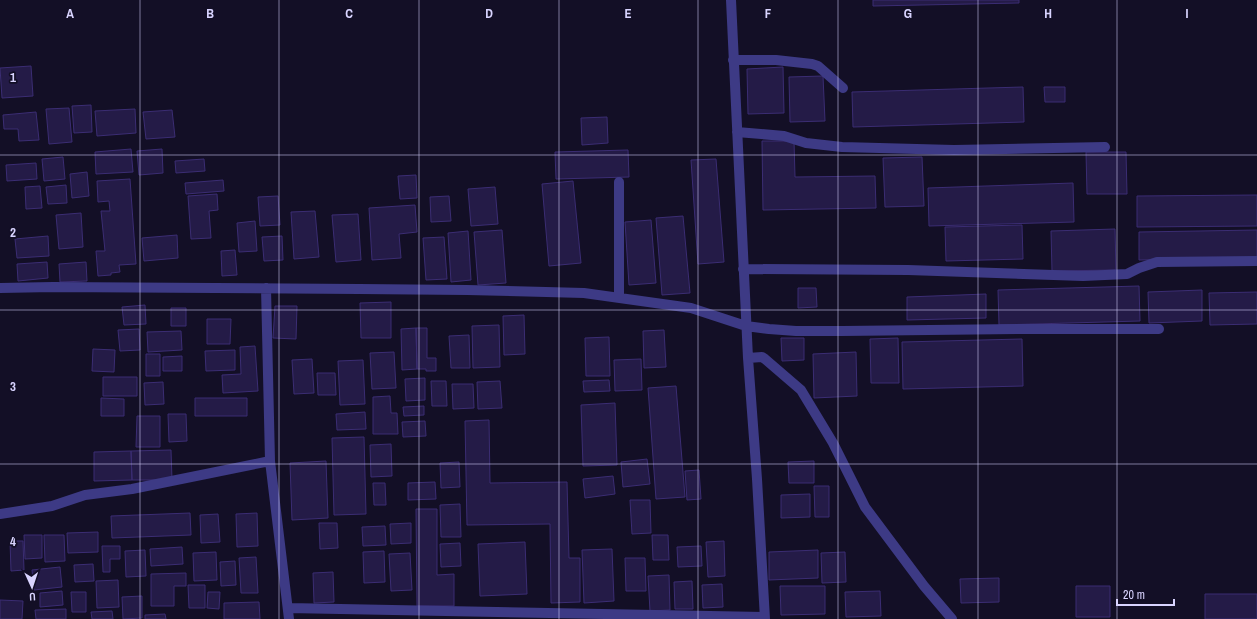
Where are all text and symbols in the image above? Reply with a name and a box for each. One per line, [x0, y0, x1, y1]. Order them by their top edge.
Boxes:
text: A [66, 5, 74, 22]
text: B [206, 5, 214, 22]
text: C [345, 5, 353, 22]
text: D [485, 5, 493, 22]
text: E [624, 5, 632, 22]
text: F [765, 5, 772, 22]
text: G [904, 5, 912, 22]
text: H [1044, 5, 1052, 22]
text: I [1186, 5, 1189, 22]
text: 1 [10, 69, 16, 86]
text: 2 [10, 224, 16, 241]
text: 3 [10, 378, 16, 395]
text: 4 [10, 533, 16, 550]
north arrow [12, 567, 52, 607]
scale bar [1117, 581, 1174, 607]
text: 20 m [1123, 587, 1145, 603]
text: U [29, 590, 36, 604]

